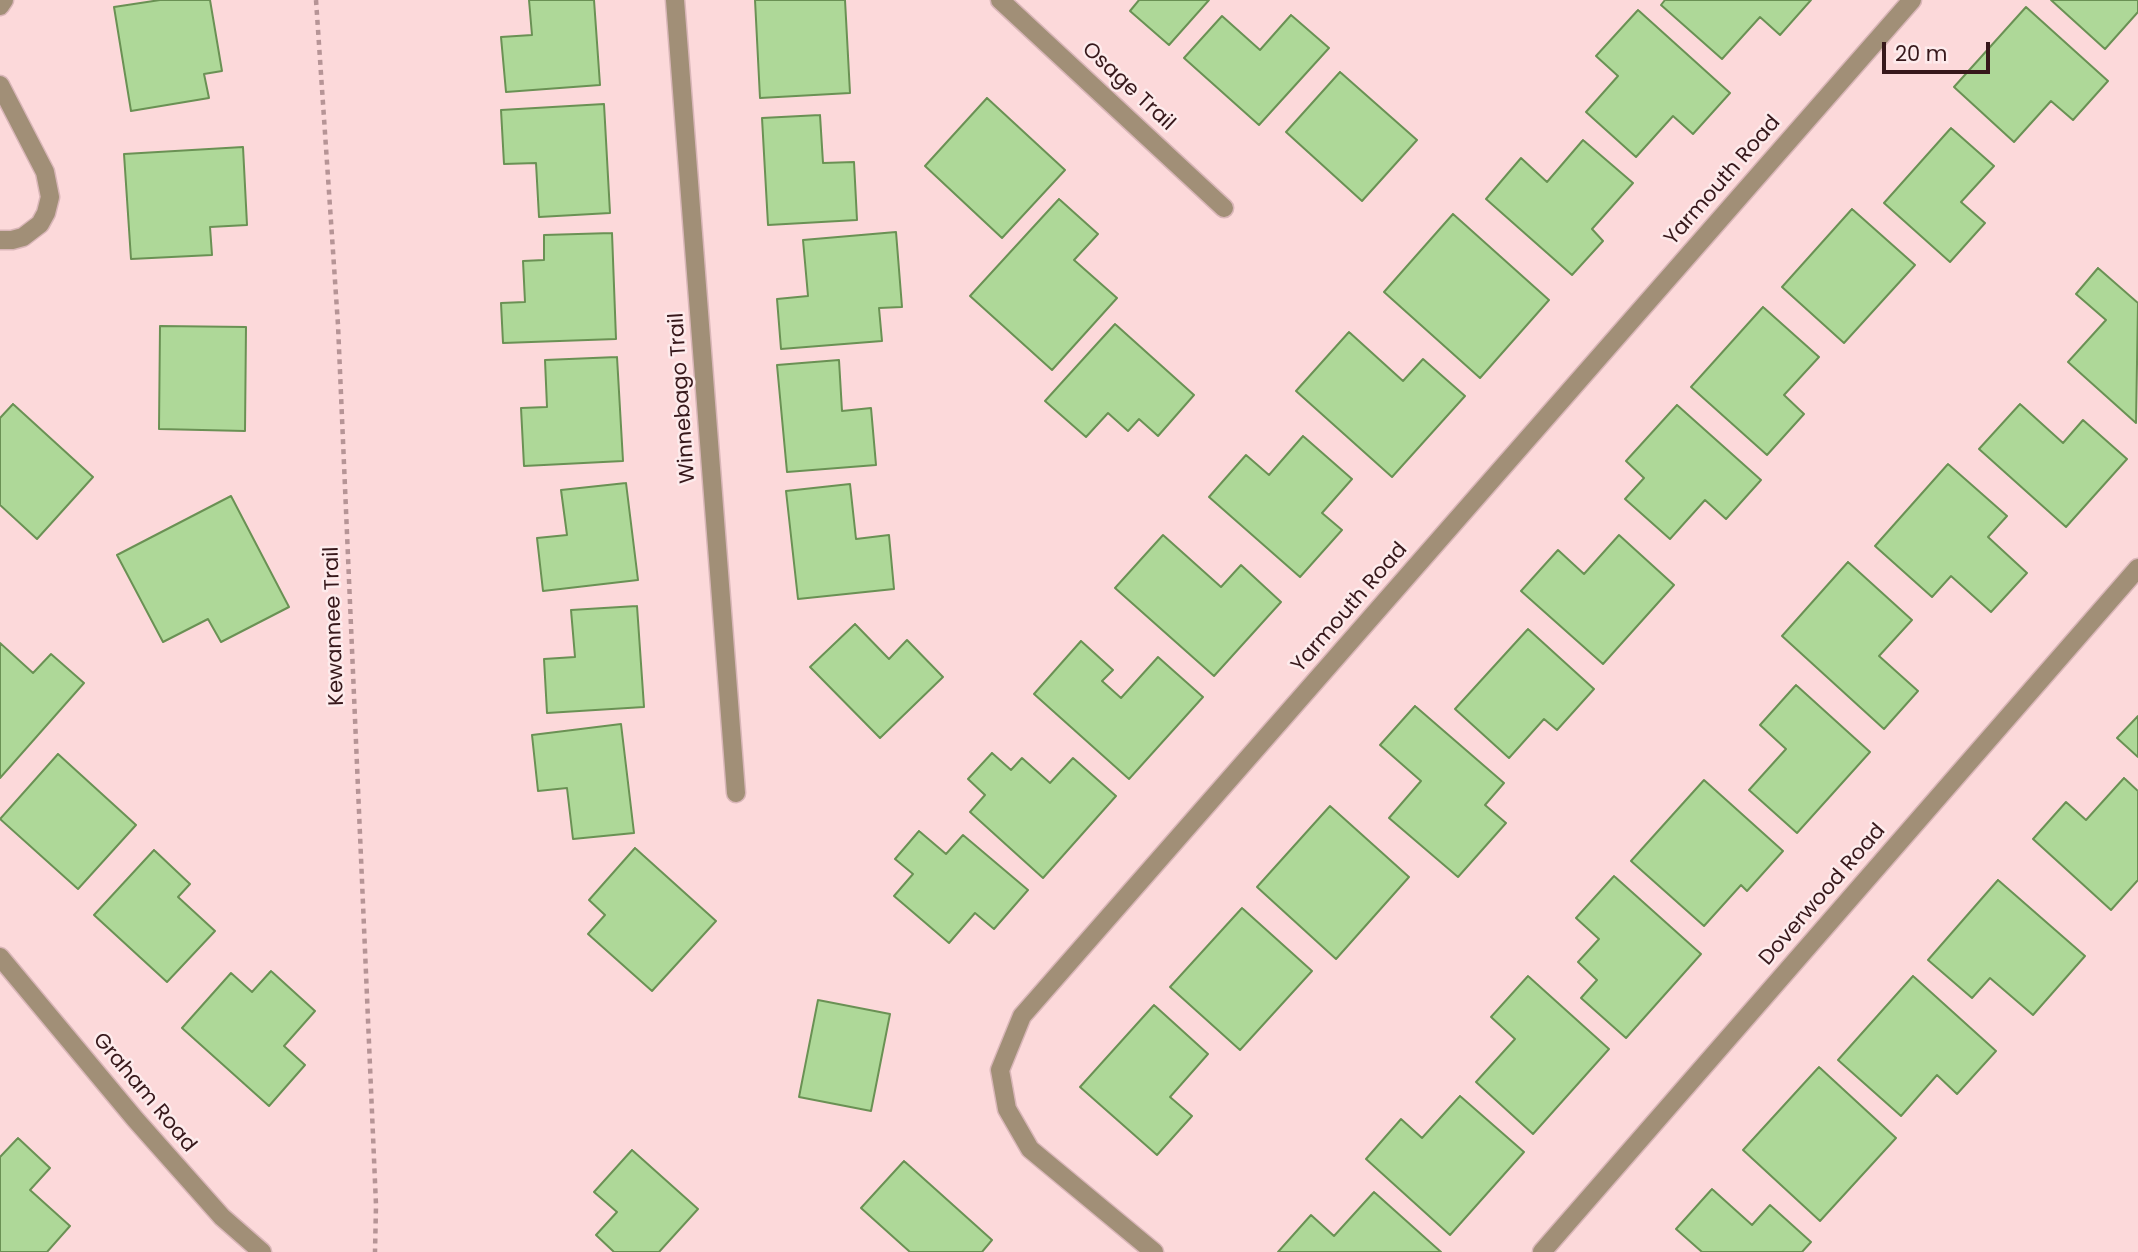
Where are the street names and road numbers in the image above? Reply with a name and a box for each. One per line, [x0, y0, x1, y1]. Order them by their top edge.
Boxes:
street label: Osage Trail [1076, 37, 1180, 137]
street label: Yarmouth Road [1660, 111, 1786, 251]
street label: Winnebago Trail [664, 312, 702, 484]
street label: Yarmouth Road [1287, 538, 1413, 678]
street label: Kewannee Trail [320, 546, 350, 706]
street label: Doverwood Road [1755, 819, 1891, 971]
street label: Graham Road [87, 1028, 201, 1158]

